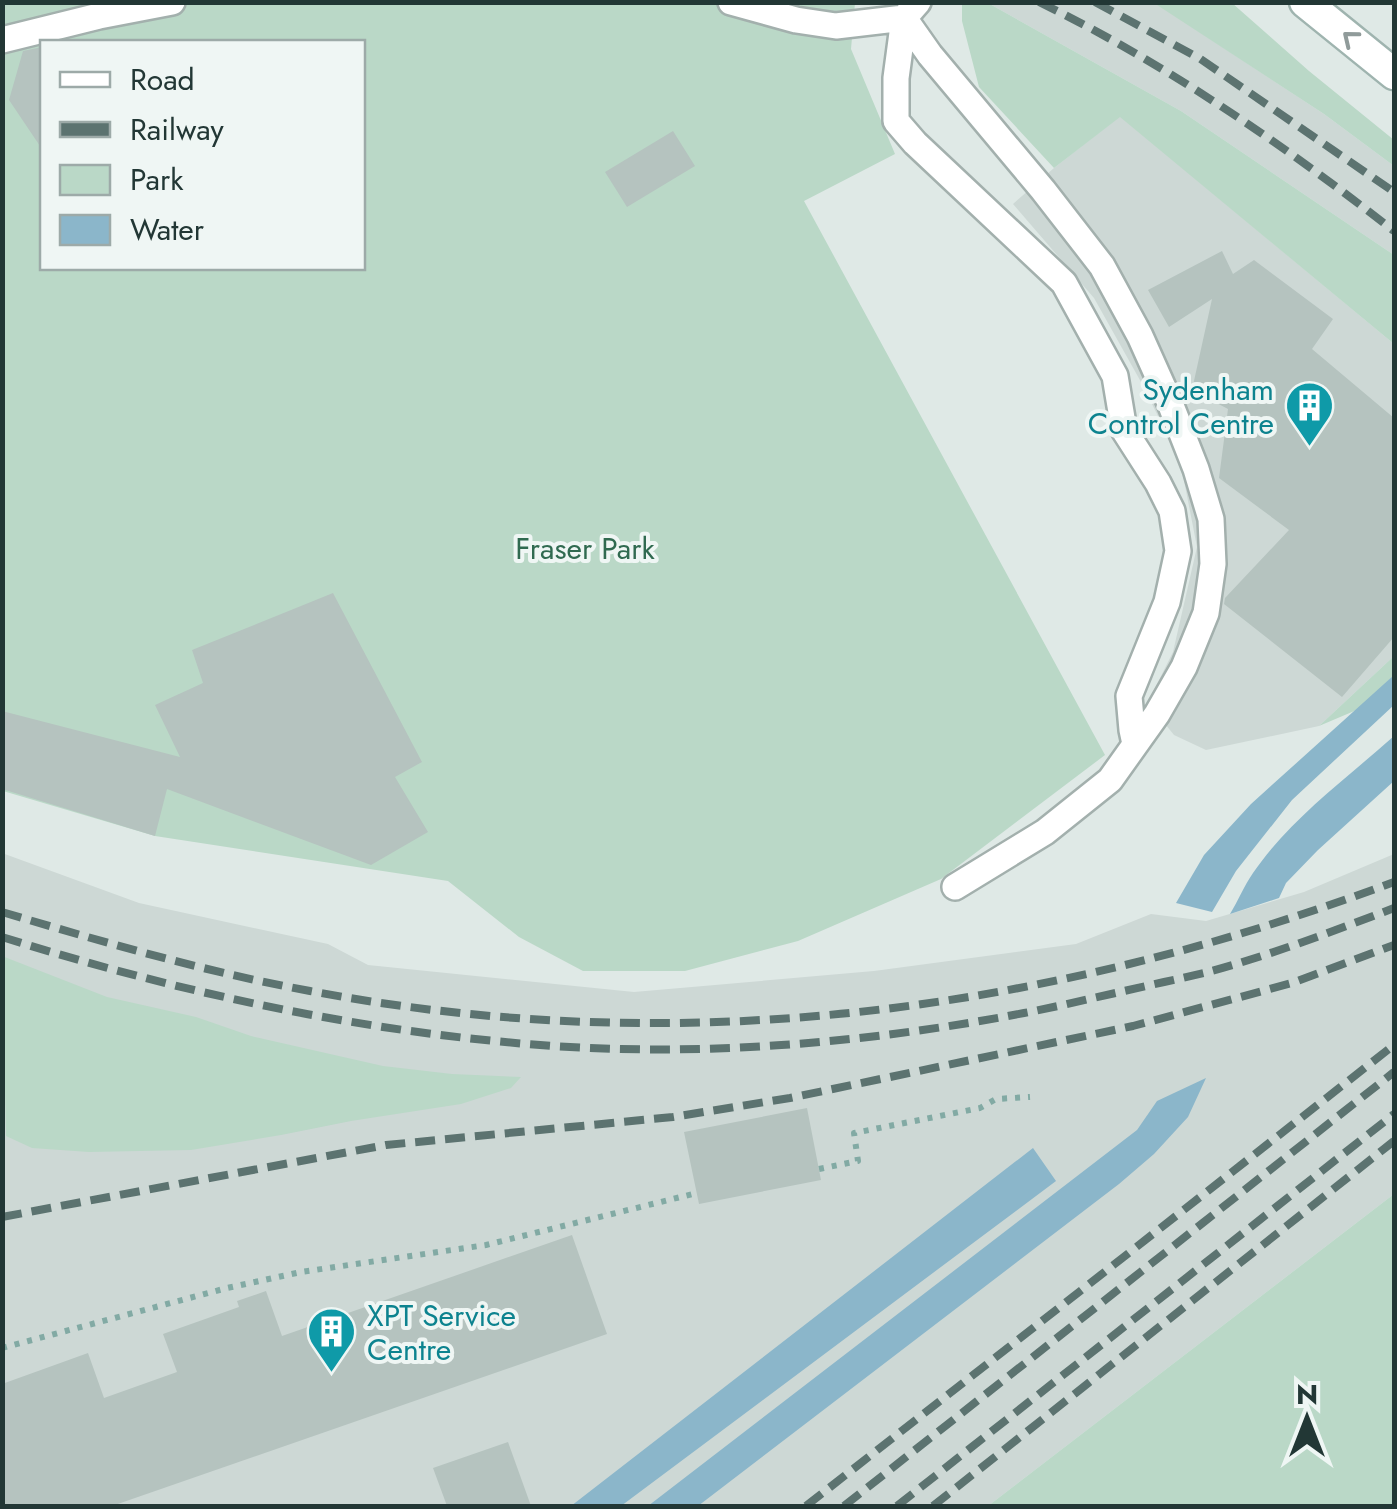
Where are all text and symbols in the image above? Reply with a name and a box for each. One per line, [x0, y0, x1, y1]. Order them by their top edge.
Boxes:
one-way arrow [1343, 32, 1361, 50]
legend [40, 40, 365, 270]
text: Road [130, 58, 195, 101]
text: Railway [130, 108, 225, 151]
text: Park [130, 158, 184, 201]
text: Water [130, 208, 205, 251]
place label: Sydenham Control Centre [1088, 368, 1274, 445]
building icon: Sydenham Control Centre [1283, 380, 1335, 448]
park label: Fraser Park [515, 527, 655, 570]
place label: XPT Service Centre [367, 1294, 516, 1371]
building icon: XPT Service Centre [306, 1306, 358, 1374]
north arrow [1257, 1369, 1357, 1469]
text: N [1296, 1374, 1318, 1415]

